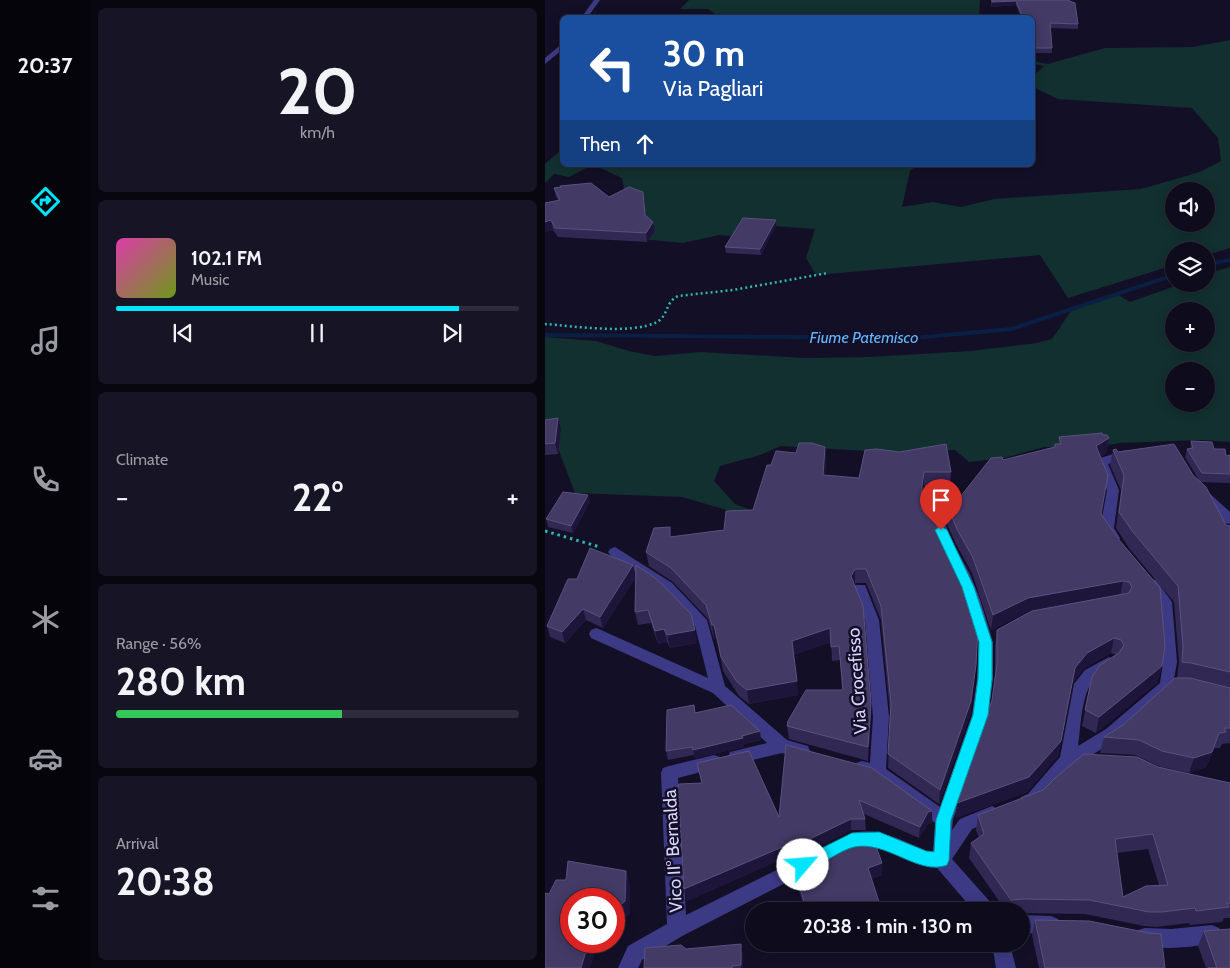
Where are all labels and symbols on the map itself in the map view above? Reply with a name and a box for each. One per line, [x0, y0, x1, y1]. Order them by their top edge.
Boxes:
water label: Fiume Patemisco [810, 328, 918, 347]
pin [920, 479, 962, 530]
street label: Via Crocefisso [842, 627, 872, 735]
street label: Vico II° Bernalda [659, 789, 687, 913]
position arrow [776, 838, 828, 890]
speed limit sign: 30 [560, 888, 625, 953]

